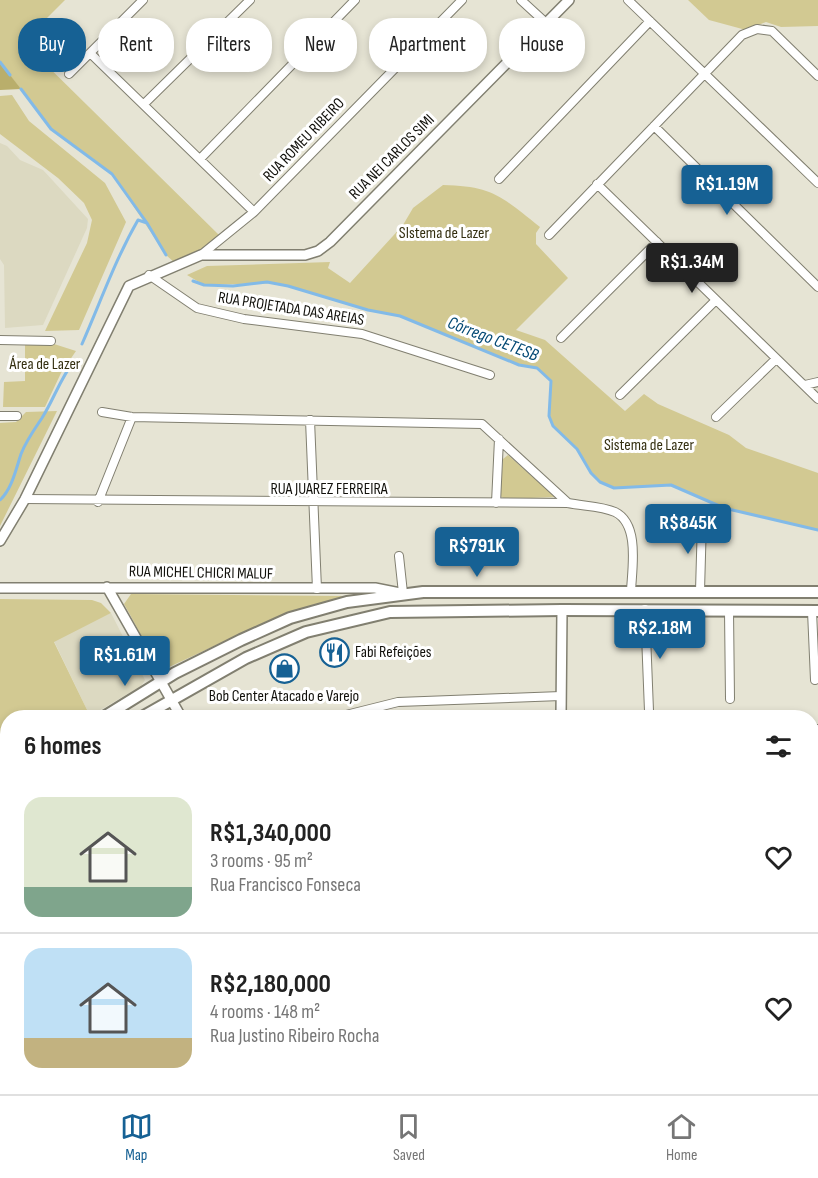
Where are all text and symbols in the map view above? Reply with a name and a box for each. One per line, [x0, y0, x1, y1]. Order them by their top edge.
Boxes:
chip: Buy [18, 18, 86, 72]
chip: Rent [98, 18, 174, 72]
chip: Filters [186, 18, 272, 72]
chip: New [284, 18, 357, 72]
chip: Apartment [369, 18, 487, 72]
chip: House [499, 18, 585, 72]
street label: RUA ROMEU RIBEIRO [259, 94, 349, 186]
street label: RUA NEI CARLOS SIMI [345, 110, 439, 204]
pin: R$1.19M [672, 165, 782, 216]
text: R$1.19M [695, 172, 759, 196]
park label: SIstema de Lazer [399, 224, 490, 243]
pin: R$1.34M [637, 243, 747, 294]
text: R$1.34M [660, 250, 724, 274]
street label: RUA PROJETADA DAS AREIAS [217, 288, 366, 330]
water label: Córrego CETESB [445, 312, 542, 366]
park label: Área de Lazer [9, 355, 81, 374]
park label: Sistema de Lazer [604, 436, 694, 455]
street label: RUA JUAREZ FERREIRA [270, 480, 388, 499]
pin: R$845K [639, 504, 737, 555]
text: R$845K [659, 511, 717, 535]
pin: R$791K [428, 527, 526, 578]
text: R$791K [449, 534, 505, 558]
street label: RUA MICHEL CHICRI MALUF [129, 562, 273, 584]
pin: R$2.18M [605, 609, 715, 660]
text: R$2.18M [628, 616, 692, 640]
pin: R$1.61M [70, 636, 180, 687]
restaurant icon: Fabi Refeições [318, 636, 350, 668]
text: R$1.61M [94, 643, 156, 667]
place label: Fabi Refeições [355, 643, 432, 662]
shop icon: Bob Center Atacado e Varejo [268, 652, 300, 684]
place label: Bob Center Atacado e Varejo [209, 687, 359, 706]
icon: filters [762, 730, 795, 763]
text: 6 homes [24, 731, 102, 762]
text: R$1,340,000 [210, 818, 331, 849]
icon: home [72, 821, 144, 893]
icon: heart [762, 841, 795, 874]
text: 3 rooms · 95 m² [210, 849, 313, 873]
text: Rua Francisco Fonseca [210, 873, 361, 897]
text: R$2,180,000 [210, 969, 331, 1000]
icon: home [72, 972, 144, 1044]
icon: heart [762, 992, 795, 1025]
text: 4 rooms · 148 m² [210, 1000, 320, 1024]
text: Rua Justino Ribeiro Rocha [210, 1024, 379, 1048]
tab: Map [120, 1110, 153, 1165]
tab: Saved [392, 1110, 425, 1165]
tab: Home [665, 1110, 698, 1165]

